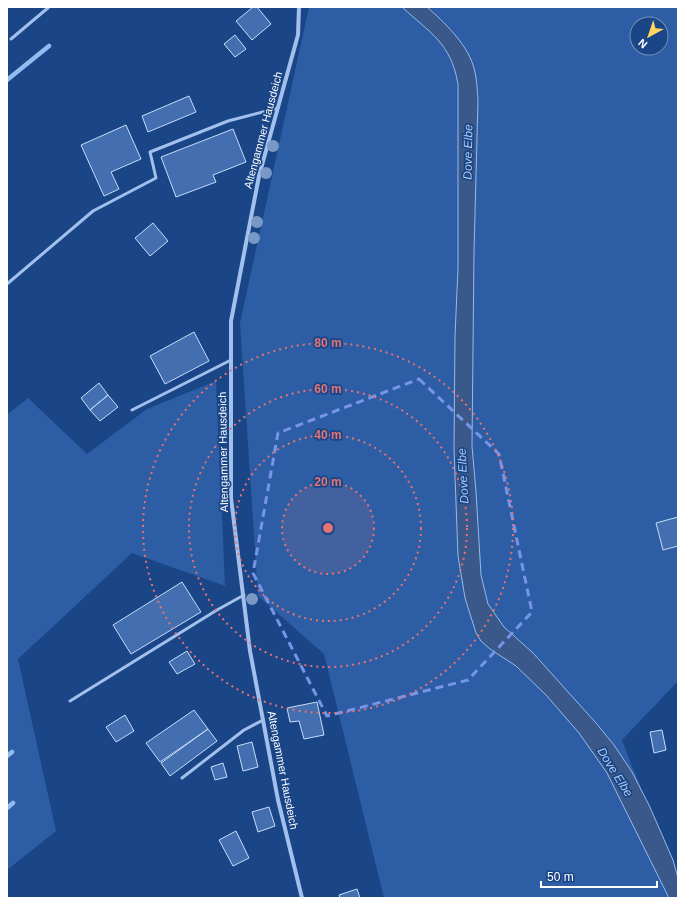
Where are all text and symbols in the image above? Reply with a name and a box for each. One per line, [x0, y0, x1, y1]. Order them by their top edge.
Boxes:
north arrow [629, 16, 669, 56]
text: N [636, 36, 649, 51]
street label: Altengammer Hausdeich [242, 70, 284, 190]
water label: Dove Elbe [461, 124, 475, 180]
text: 80 m [314, 336, 342, 350]
text: 60 m [314, 382, 342, 396]
street label: Altengammer Hausdeich [216, 392, 230, 512]
text: 40 m [314, 428, 342, 442]
water label: Dove Elbe [455, 448, 471, 504]
text: 20 m [314, 475, 342, 489]
centre of rings [321, 521, 335, 535]
street label: Altengammer Hausdeich [266, 710, 300, 830]
water label: Dove Elbe [594, 745, 636, 799]
scale bar [541, 863, 657, 889]
text: 50 m [547, 870, 574, 884]

